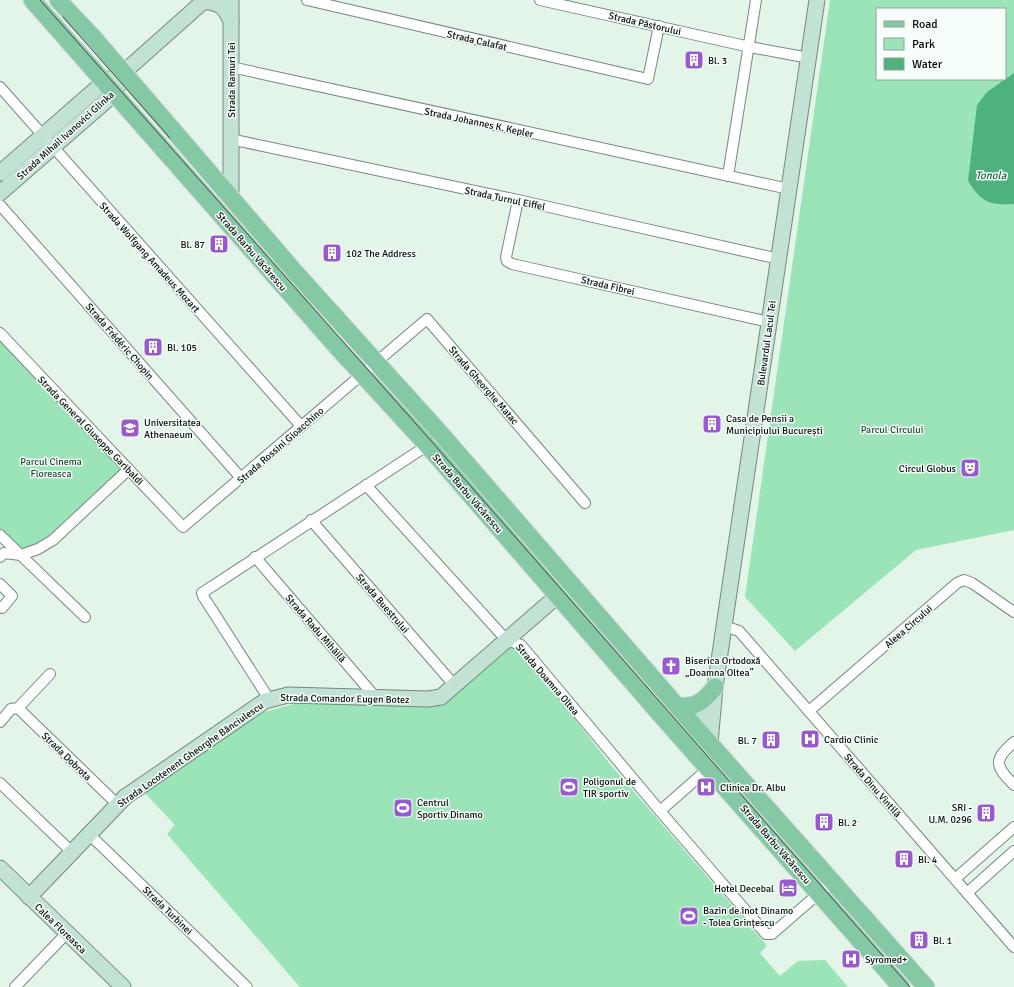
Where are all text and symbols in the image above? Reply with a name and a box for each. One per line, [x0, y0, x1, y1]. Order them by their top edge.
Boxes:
legend [876, 8, 1006, 80]
street label: Strada Păstorului [607, 10, 682, 38]
text: Road [912, 17, 938, 32]
street label: Strada Calafat [446, 28, 508, 54]
text: Park [912, 37, 935, 52]
street label: Strada Ramuri Tei [226, 42, 238, 118]
building icon: Bl. 3 [683, 49, 705, 71]
place label: Bl. 3 [708, 55, 727, 67]
text: Water [912, 57, 943, 72]
street label: Strada Mihail Ivanovici Glinka [14, 89, 117, 183]
street label: Strada Johannes K. Kepler [423, 106, 535, 140]
water label: Tonola [976, 169, 1007, 182]
street label: Strada Turnul Eiffel [463, 185, 546, 213]
street label: Strada Wolfgang Amadeus Mozart [96, 200, 202, 316]
street label: Strada Barbu Văcărescu [214, 210, 289, 294]
building icon: Bl. 87 [208, 233, 230, 255]
place label: Bl. 87 [180, 239, 205, 251]
building icon: 102 The Address [321, 242, 343, 264]
place label: 102 The Address [346, 248, 416, 260]
street label: Strada Fibrei [580, 274, 636, 298]
street label: Bulevardul Lacul Tei [755, 300, 779, 386]
street label: Strada Frédéric Chopin [83, 301, 156, 382]
building icon: Bl. 105 [142, 336, 164, 358]
place label: Bl. 105 [167, 342, 197, 354]
street label: Strada Gheorghe Matac [446, 344, 521, 428]
street label: Strada General Giuseppe Garibaldi [35, 374, 146, 488]
street label: Strada Rossini Gioacchino [235, 405, 326, 487]
building icon: Casa de Pensii a Municipiului București [701, 413, 723, 435]
place label: Casa de Pensii a Municipiului București [726, 413, 823, 437]
school or university icon: Universitatea Athenaeum [119, 417, 141, 439]
place label: Universitatea Athenaeum [144, 417, 201, 441]
park label: Parcul Circului [861, 424, 923, 436]
street label: Strada Barbu Văcărescu [430, 452, 505, 536]
park label: Parcul Cinema Floreasca [20, 456, 82, 480]
theatre icon: Circul Globus [959, 457, 981, 479]
place label: Circul Globus [899, 463, 957, 475]
street label: Strada Buestrului [353, 572, 411, 636]
street label: Strada Radu Mihăilă [282, 592, 348, 665]
street label: Aleea Circului [882, 603, 935, 651]
street label: Strada Doamna Oltea [513, 642, 581, 718]
church icon: Biserica Ortodoxă „Doamna Oltea” [660, 655, 682, 677]
place label: Biserica Ortodoxă „Doamna Oltea” [685, 655, 761, 679]
street label: Strada Comandor Eugen Botez [280, 692, 410, 706]
street label: Strada Locotenent Gheorghe Bănciulescu [115, 699, 266, 810]
hospital icon: Cardio Clinic [799, 728, 821, 750]
building icon: Bl. 7 [760, 729, 782, 751]
street label: Strada Dobrota [39, 730, 94, 783]
place label: Cardio Clinic [824, 734, 879, 746]
place label: Bl. 7 [738, 735, 757, 747]
street label: Strada Dinu Vintilă [841, 751, 903, 820]
sports icon: Poligonul de TIR sportiv [558, 776, 580, 798]
place label: Poligonul de TIR sportiv [583, 776, 636, 800]
hospital icon: Clinica Dr. Albu [695, 776, 717, 798]
place label: Clinica Dr. Albu [720, 782, 786, 794]
sports icon: Centrul Sportiv Dinamo [392, 797, 414, 819]
place label: Centrul Sportiv Dinamo [417, 797, 483, 821]
place label: SRI - U.M. 0296 [928, 802, 972, 826]
building icon: SRI - U.M. 0296 [975, 802, 997, 824]
street label: Strada Barbu Văcărescu [738, 803, 813, 887]
building icon: Bl. 2 [813, 811, 835, 833]
place label: Bl. 2 [838, 817, 857, 829]
building icon: Bl. 4 [893, 848, 915, 870]
place label: Bl. 4 [918, 854, 938, 866]
hotel icon: Hotel Decebal [777, 877, 799, 899]
place label: Hotel Decebal [714, 883, 774, 895]
street label: Strada Turbinei [140, 884, 195, 937]
street label: Calea Floreasca [32, 901, 89, 956]
sports icon: Bazin de înot Dinamo - Tolea Grințescu [678, 905, 700, 927]
place label: Bazin de înot Dinamo - Tolea Grințescu [703, 905, 793, 929]
building icon: Bl. 1 [908, 929, 930, 951]
place label: Bl. 1 [933, 935, 952, 947]
hospital icon: Syromed+ [840, 948, 862, 970]
place label: Syromed+ [865, 954, 907, 966]

